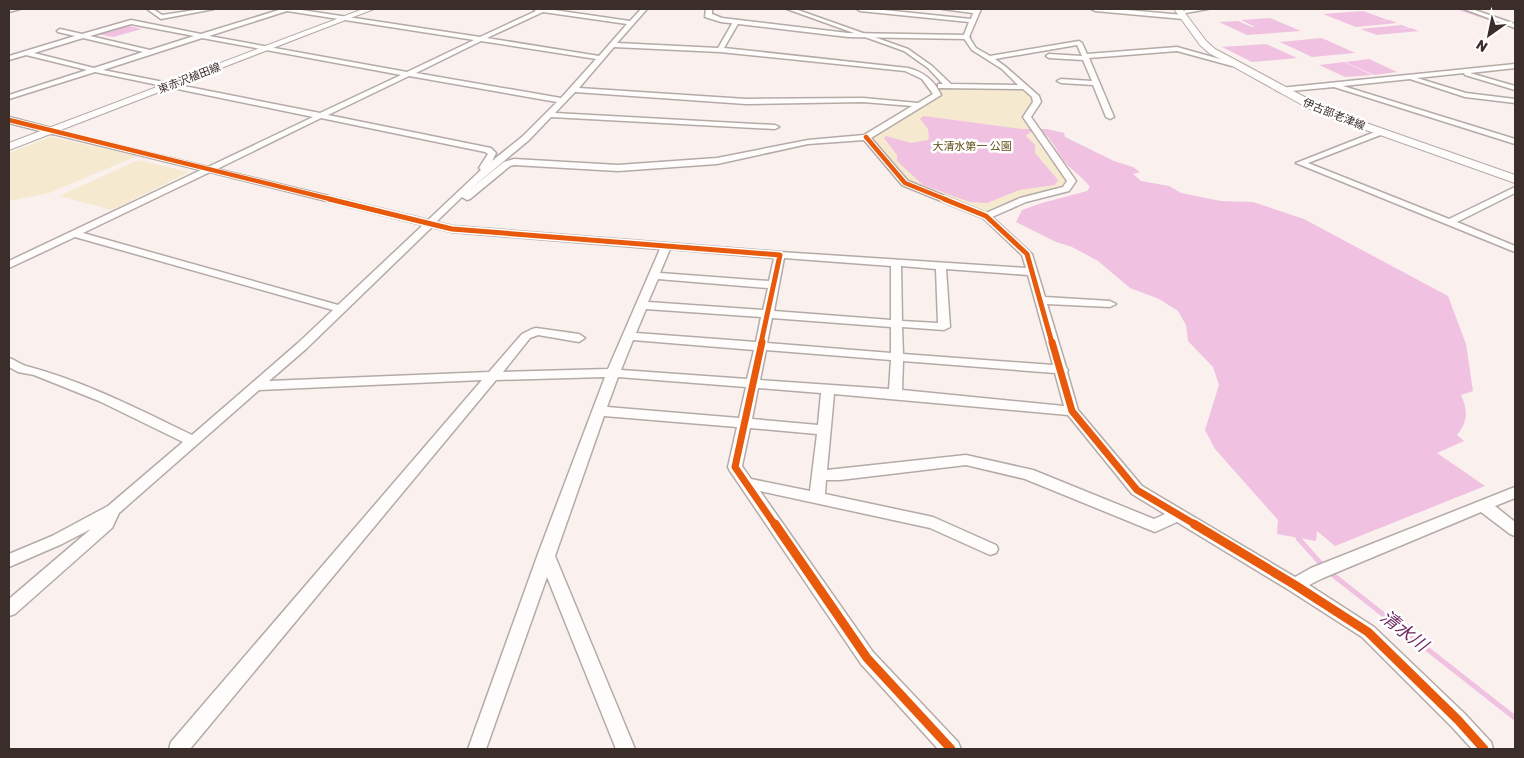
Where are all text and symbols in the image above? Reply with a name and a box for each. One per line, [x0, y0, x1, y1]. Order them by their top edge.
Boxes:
north arrow [1464, 10, 1514, 60]
text: N [1473, 36, 1491, 55]
street label: 東赤沢植田線 [156, 61, 222, 96]
street label: 伊古部老津線 [1301, 96, 1367, 133]
park label: 大清水第一 公園 [932, 140, 1012, 153]
water label: 清水川 [1376, 606, 1434, 658]

